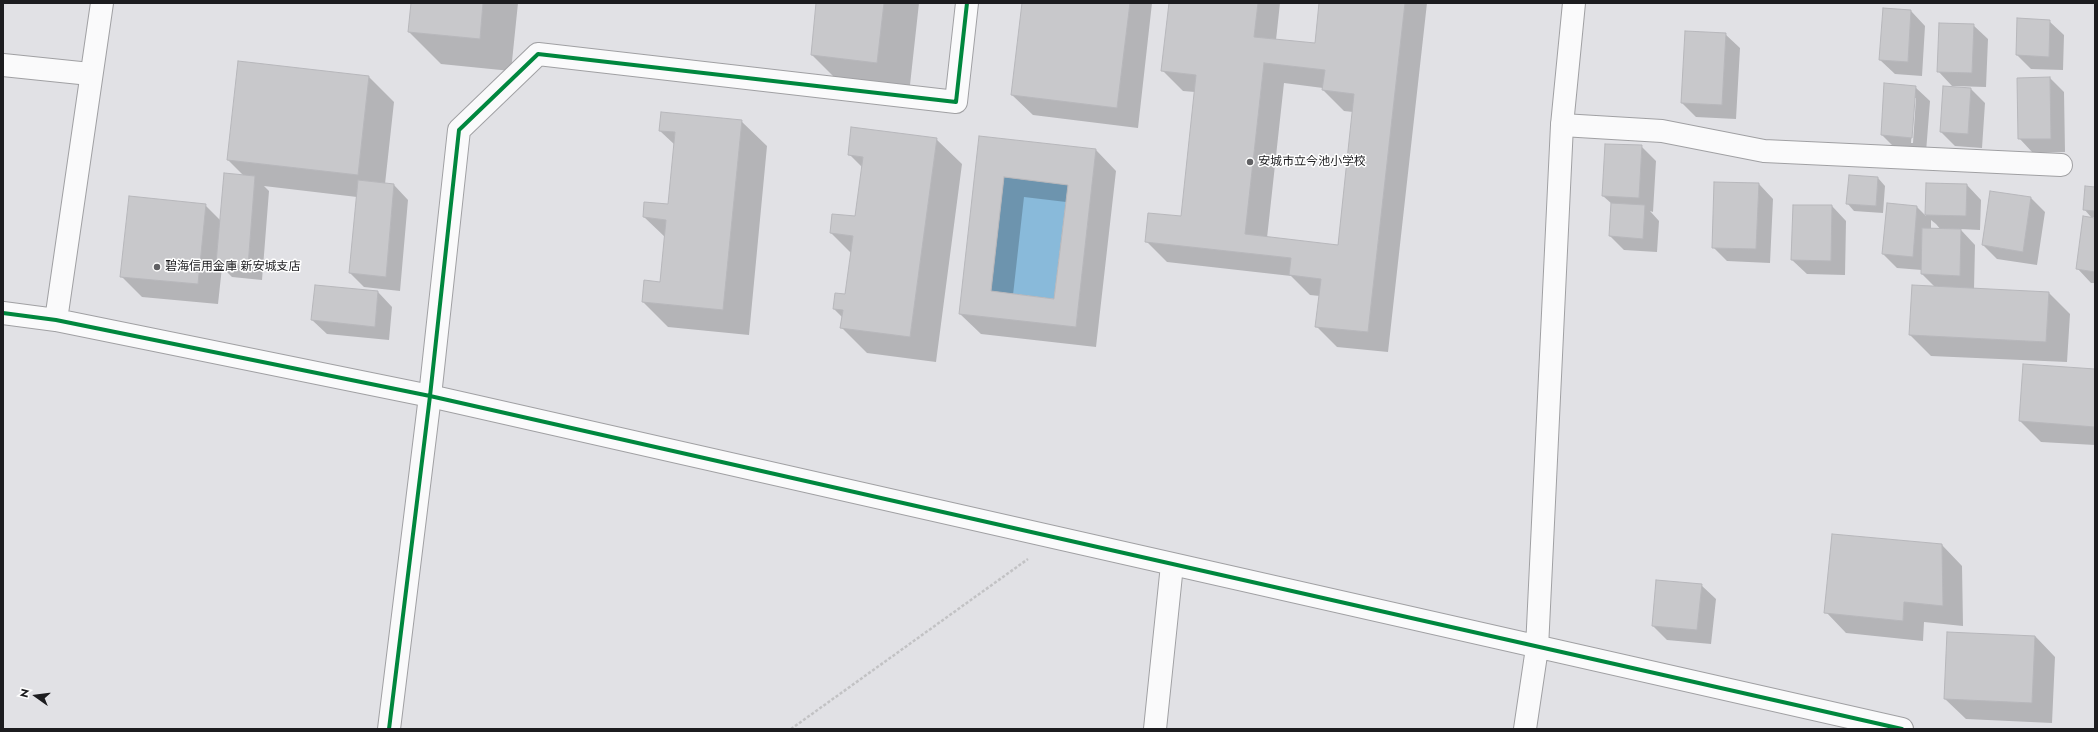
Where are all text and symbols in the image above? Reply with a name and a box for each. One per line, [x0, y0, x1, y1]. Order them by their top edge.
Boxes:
place label: 安城市立今池小学校 [1258, 155, 1366, 169]
marker: 安城市立今池小学校 [1245, 157, 1255, 167]
place label: 碧海信用金庫 新安城支店 [165, 260, 301, 274]
marker: 碧海信用金庫 新安城支店 [152, 262, 162, 272]
north arrow [16, 676, 56, 716]
text: N [16, 687, 33, 699]

